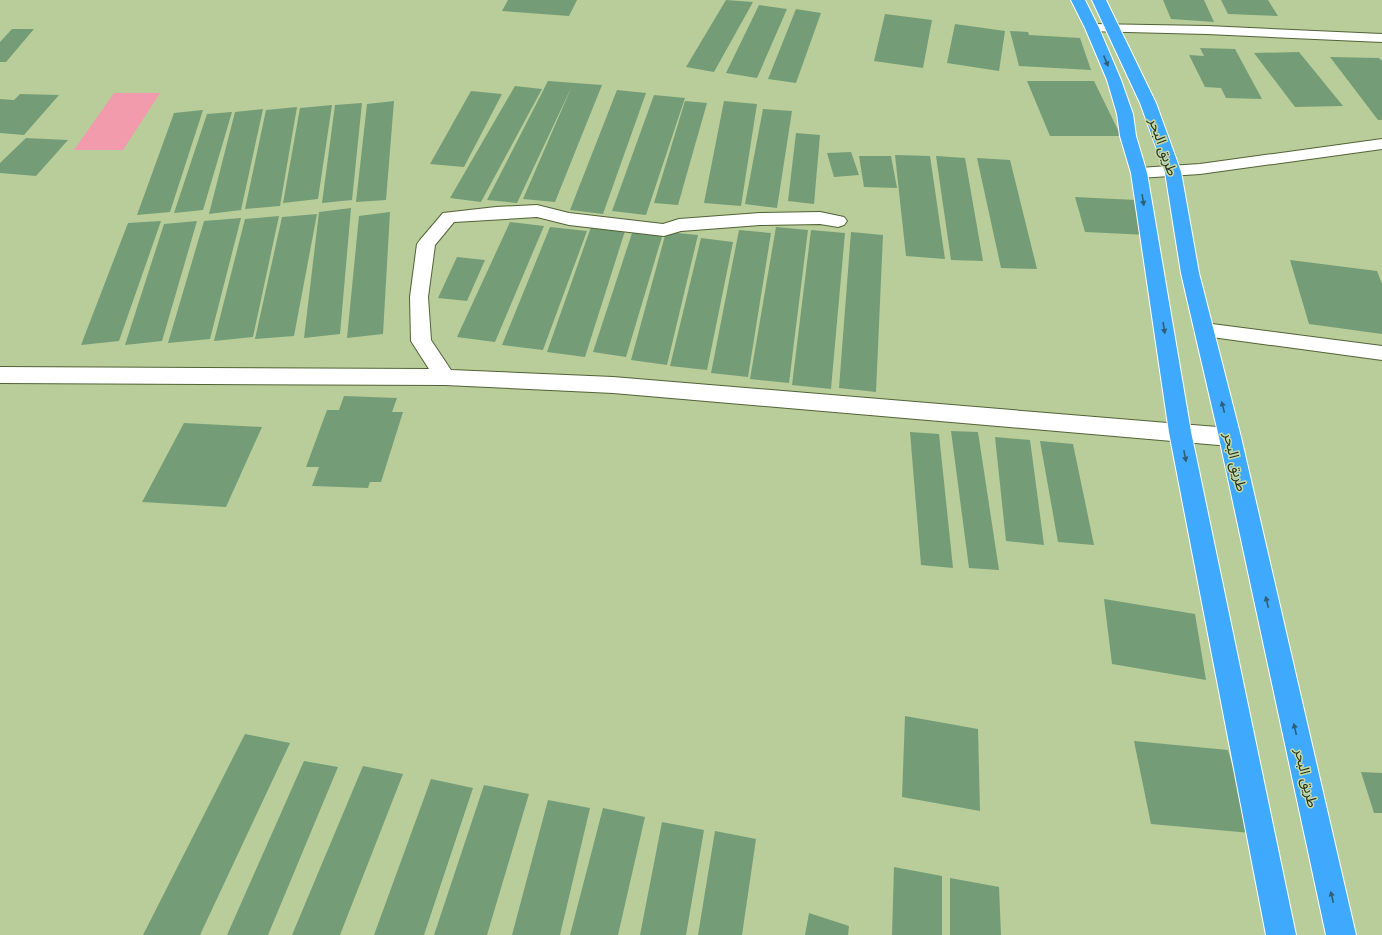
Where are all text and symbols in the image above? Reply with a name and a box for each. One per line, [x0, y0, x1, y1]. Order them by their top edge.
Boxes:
one-way arrow [1103, 55, 1109, 66]
street label: طريق البحر [1144, 115, 1181, 178]
one-way arrow [1140, 194, 1146, 206]
one-way arrow [1161, 322, 1167, 334]
one-way arrow [1219, 401, 1225, 413]
street label: طريق البحر [1219, 430, 1250, 493]
one-way arrow [1182, 450, 1188, 462]
one-way arrow [1263, 596, 1269, 608]
one-way arrow [1291, 723, 1297, 735]
street label: طريق البحر [1290, 746, 1321, 809]
one-way arrow [1329, 891, 1335, 903]

